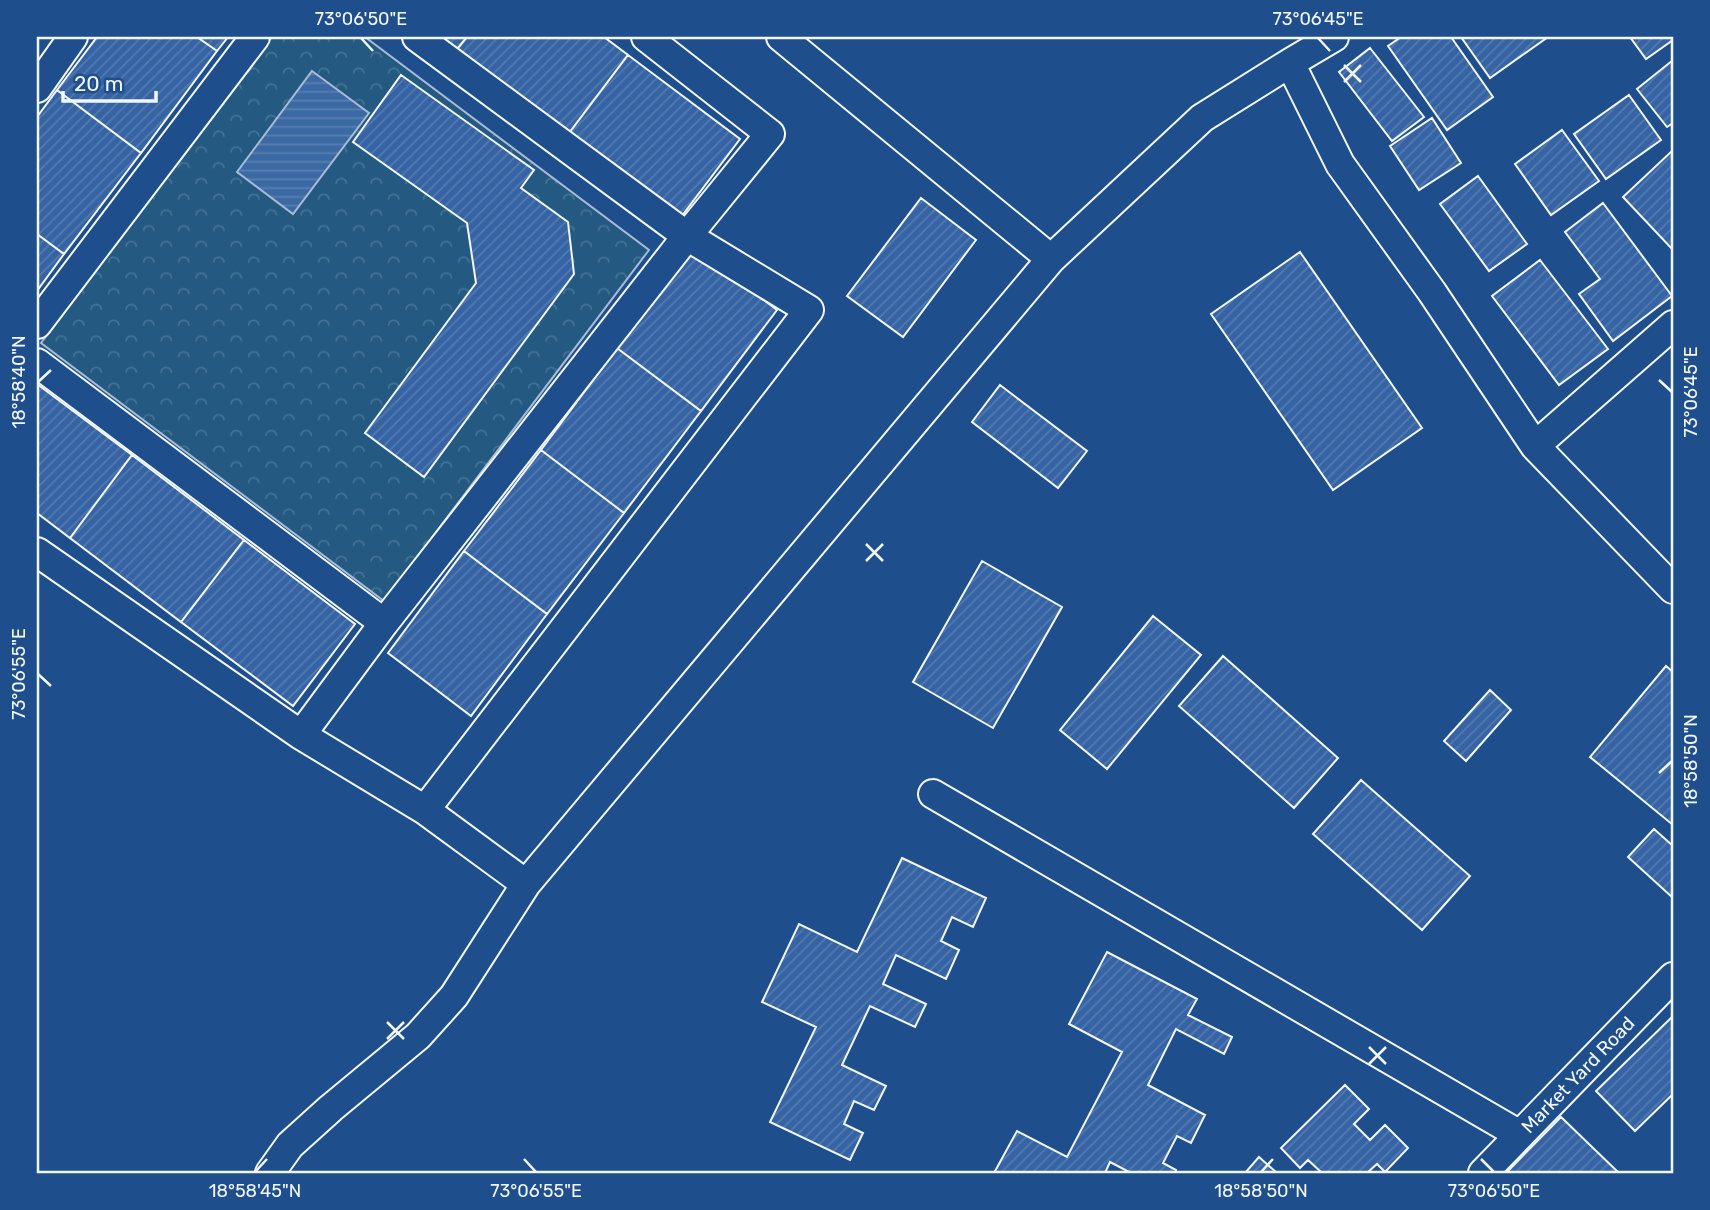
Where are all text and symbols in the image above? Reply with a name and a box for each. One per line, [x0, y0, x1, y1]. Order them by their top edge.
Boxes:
text: 73°06'50"E [315, 8, 407, 30]
text: 73°06'45"E [1272, 8, 1364, 30]
scale bar [63, 60, 156, 104]
text: 20 m [74, 71, 123, 96]
text: 18°58'40"N [8, 335, 30, 429]
text: 73°06'45"E [1680, 346, 1702, 438]
text: 73°06'55"E [8, 628, 30, 720]
text: 18°58'50"N [1680, 714, 1702, 808]
street label: Market Yard Road [1517, 1012, 1639, 1138]
text: 18°58'45"N [209, 1180, 301, 1202]
text: 73°06'55"E [490, 1180, 582, 1202]
text: 18°58'50"N [1214, 1180, 1308, 1202]
text: 73°06'50"E [1448, 1180, 1540, 1202]

